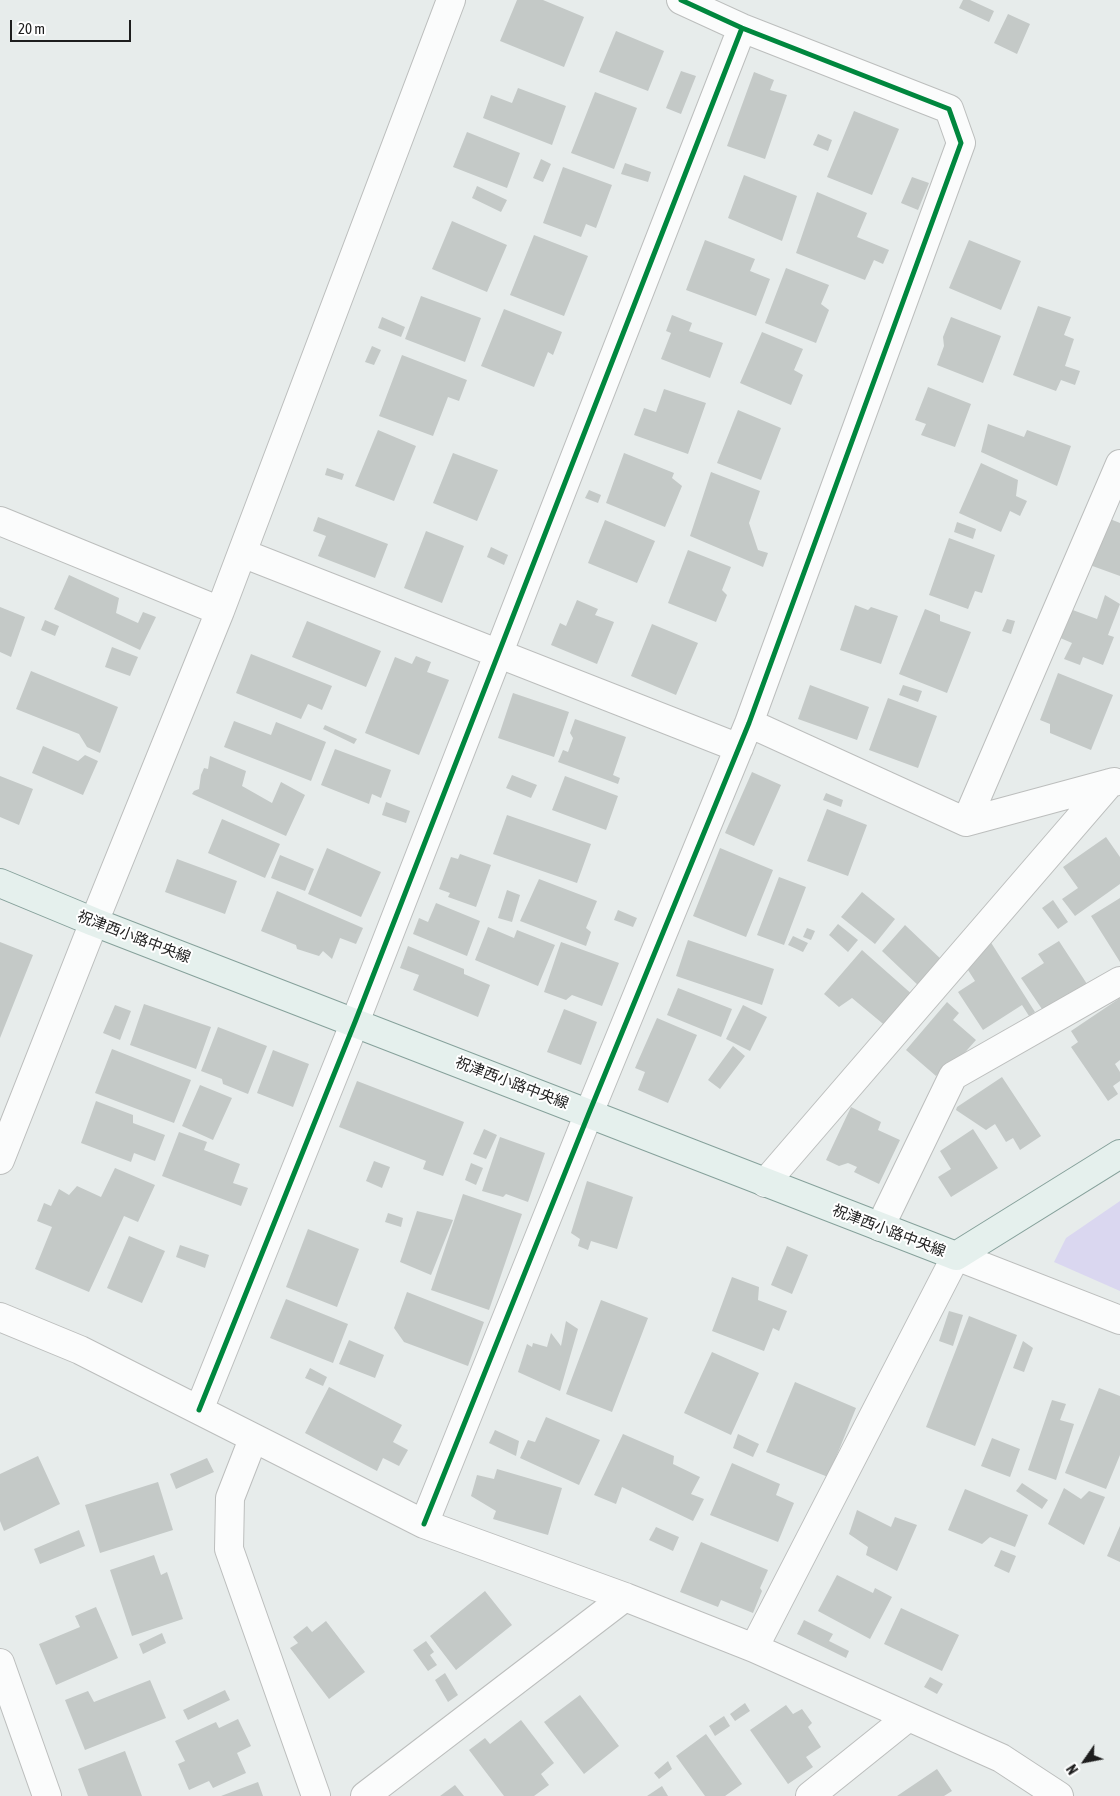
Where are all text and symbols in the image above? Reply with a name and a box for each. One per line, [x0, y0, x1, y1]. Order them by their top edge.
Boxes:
scale bar [12, 10, 134, 42]
text: 20 m [18, 20, 45, 37]
street label: 祝津西小路中央線 [75, 907, 193, 967]
street label: 祝津西小路中央線 [453, 1053, 571, 1113]
street label: 祝津西小路中央線 [830, 1201, 948, 1261]
north arrow [1060, 1736, 1110, 1786]
text: N [1063, 1761, 1081, 1777]

